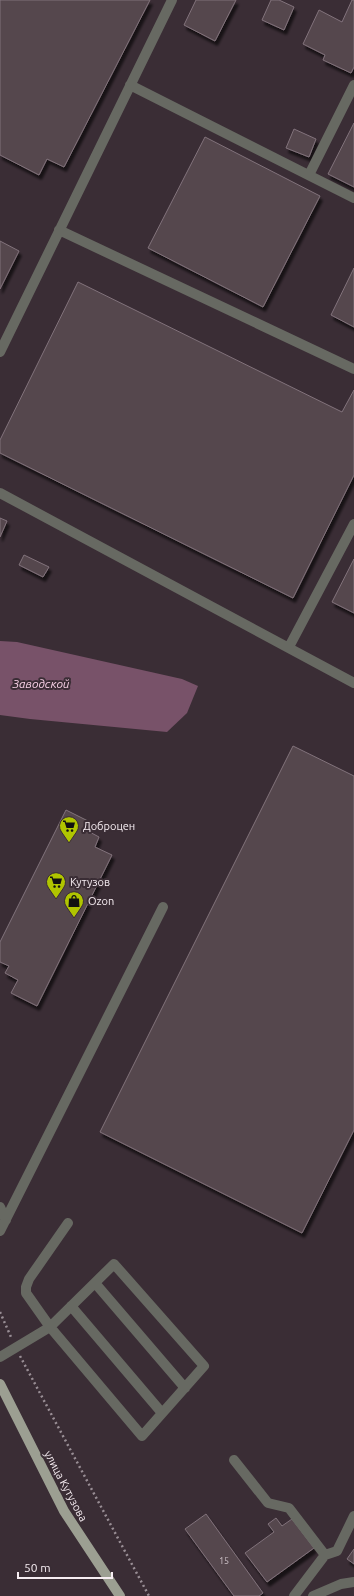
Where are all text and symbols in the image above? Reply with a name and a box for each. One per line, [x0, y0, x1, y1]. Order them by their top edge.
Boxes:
water label: Заводской [12, 677, 70, 690]
supermarket icon: Доброцен [58, 815, 80, 843]
place label: Доброцен [83, 820, 135, 832]
supermarket icon: Кутузов [45, 871, 67, 899]
place label: Кутузов [70, 876, 110, 888]
shop icon: Ozon [63, 890, 85, 918]
place label: Ozon [88, 895, 114, 907]
street label: улица Кутузова [42, 1449, 90, 1523]
scale bar [18, 1554, 112, 1580]
house number: 15 [219, 1556, 229, 1566]
text: 50 m [24, 1561, 51, 1574]

